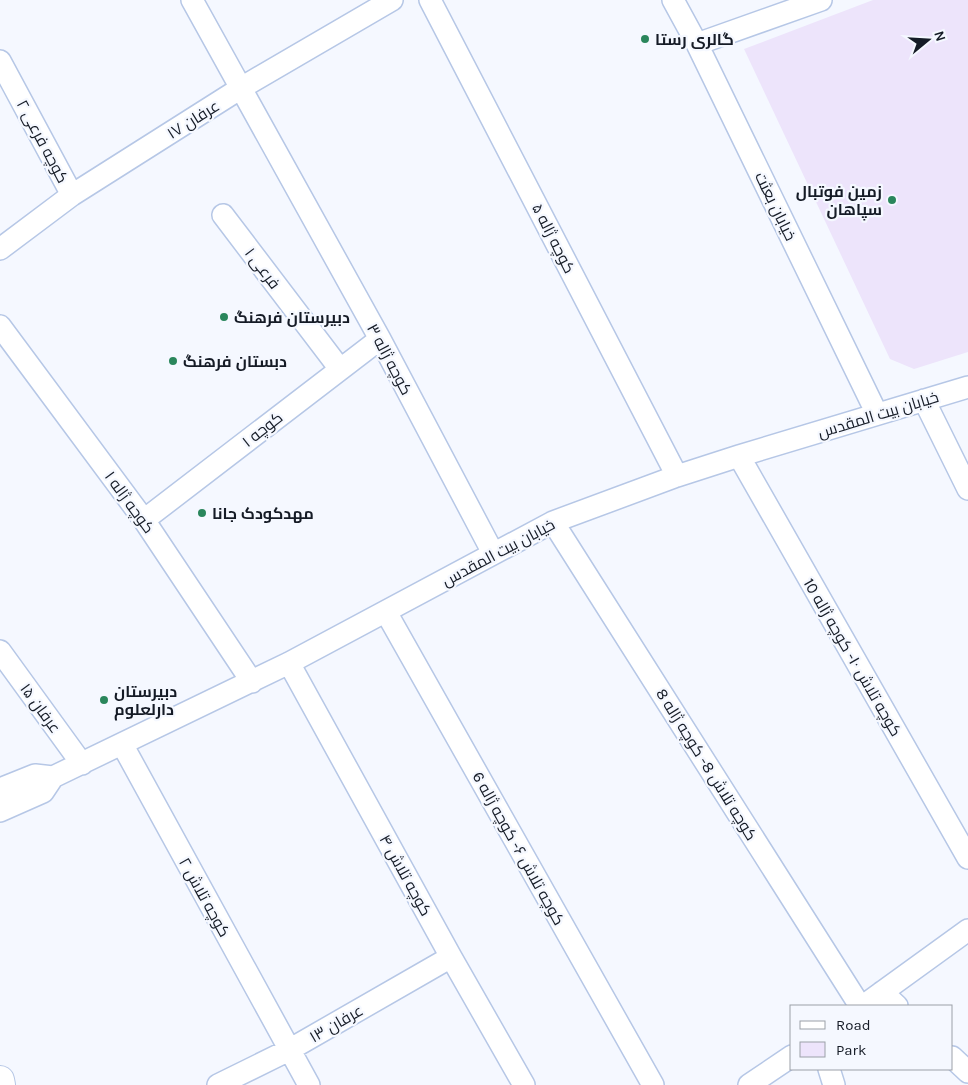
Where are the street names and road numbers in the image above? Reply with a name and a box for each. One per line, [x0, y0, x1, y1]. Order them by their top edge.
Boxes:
street label: کوچه فرعی ۲ [11, 96, 72, 187]
street label: عرفان ۱۷ [164, 96, 223, 144]
street label: خیابان بعثت [750, 169, 800, 244]
street label: کوچه ژاله ۵ [526, 200, 579, 277]
street label: فرعی ۱ [240, 244, 284, 293]
street label: کوچه ژاله ۳ [361, 320, 416, 399]
street label: خیابان بیت المقدس [815, 387, 941, 443]
street label: کوچه ۱ [238, 408, 288, 453]
street label: کوچه ژاله ۱ [99, 468, 158, 538]
street label: خیابان بیت المقدس [438, 515, 558, 591]
street label: کوچه تلاش ۱۰- کوچه ژاله 10 [798, 575, 906, 741]
street label: عرفان ۱۵ [15, 680, 65, 737]
street label: کوچه تلاش 8- کوچه ژاله 8 [650, 685, 761, 845]
street label: کوچه تلاش ۶- کوچه ژاله 6 [467, 768, 569, 929]
street label: کوچه تلاش ۴ [374, 831, 436, 920]
street label: کوچه تلاش ۲ [173, 854, 234, 941]
street label: عرفان ۱۳ [306, 1000, 367, 1047]

